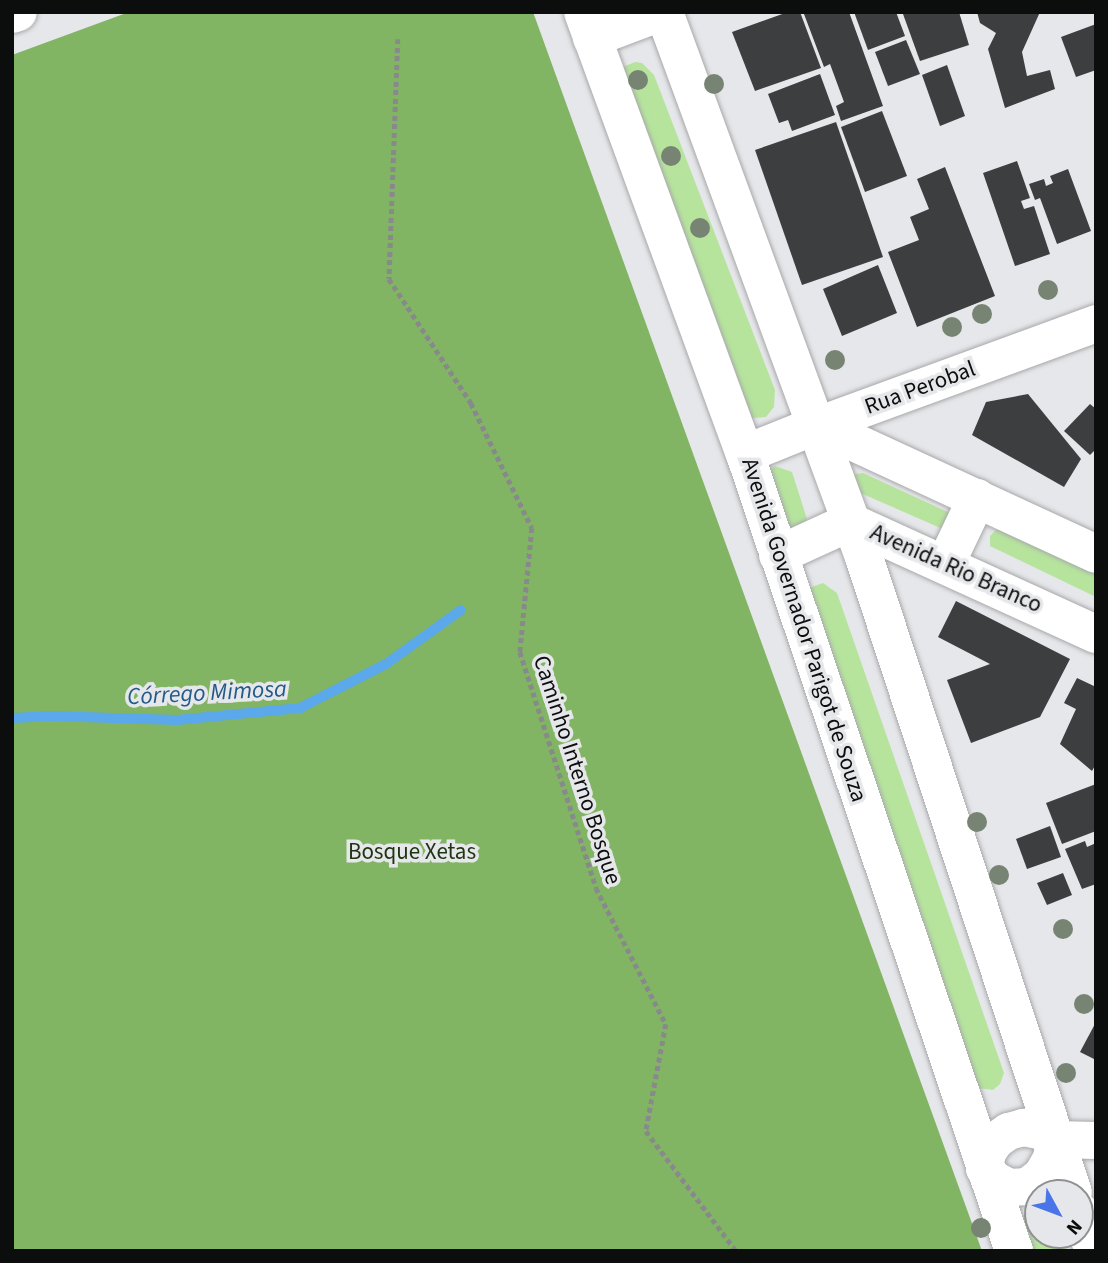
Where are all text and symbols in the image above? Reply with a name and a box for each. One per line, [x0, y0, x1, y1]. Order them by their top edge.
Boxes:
street label: Rua Perobal [861, 355, 979, 421]
street label: Avenida Governador Parigot de Souza [735, 455, 873, 805]
street label: Avenida Rio Branco [866, 519, 1046, 619]
street label: Caminho Interno Bosque [527, 652, 627, 888]
water label: Córrego Mimosa [126, 674, 288, 712]
park label: Bosque Xetas [348, 838, 476, 866]
north arrow [1024, 1179, 1094, 1249]
text: N [1059, 1213, 1088, 1240]

